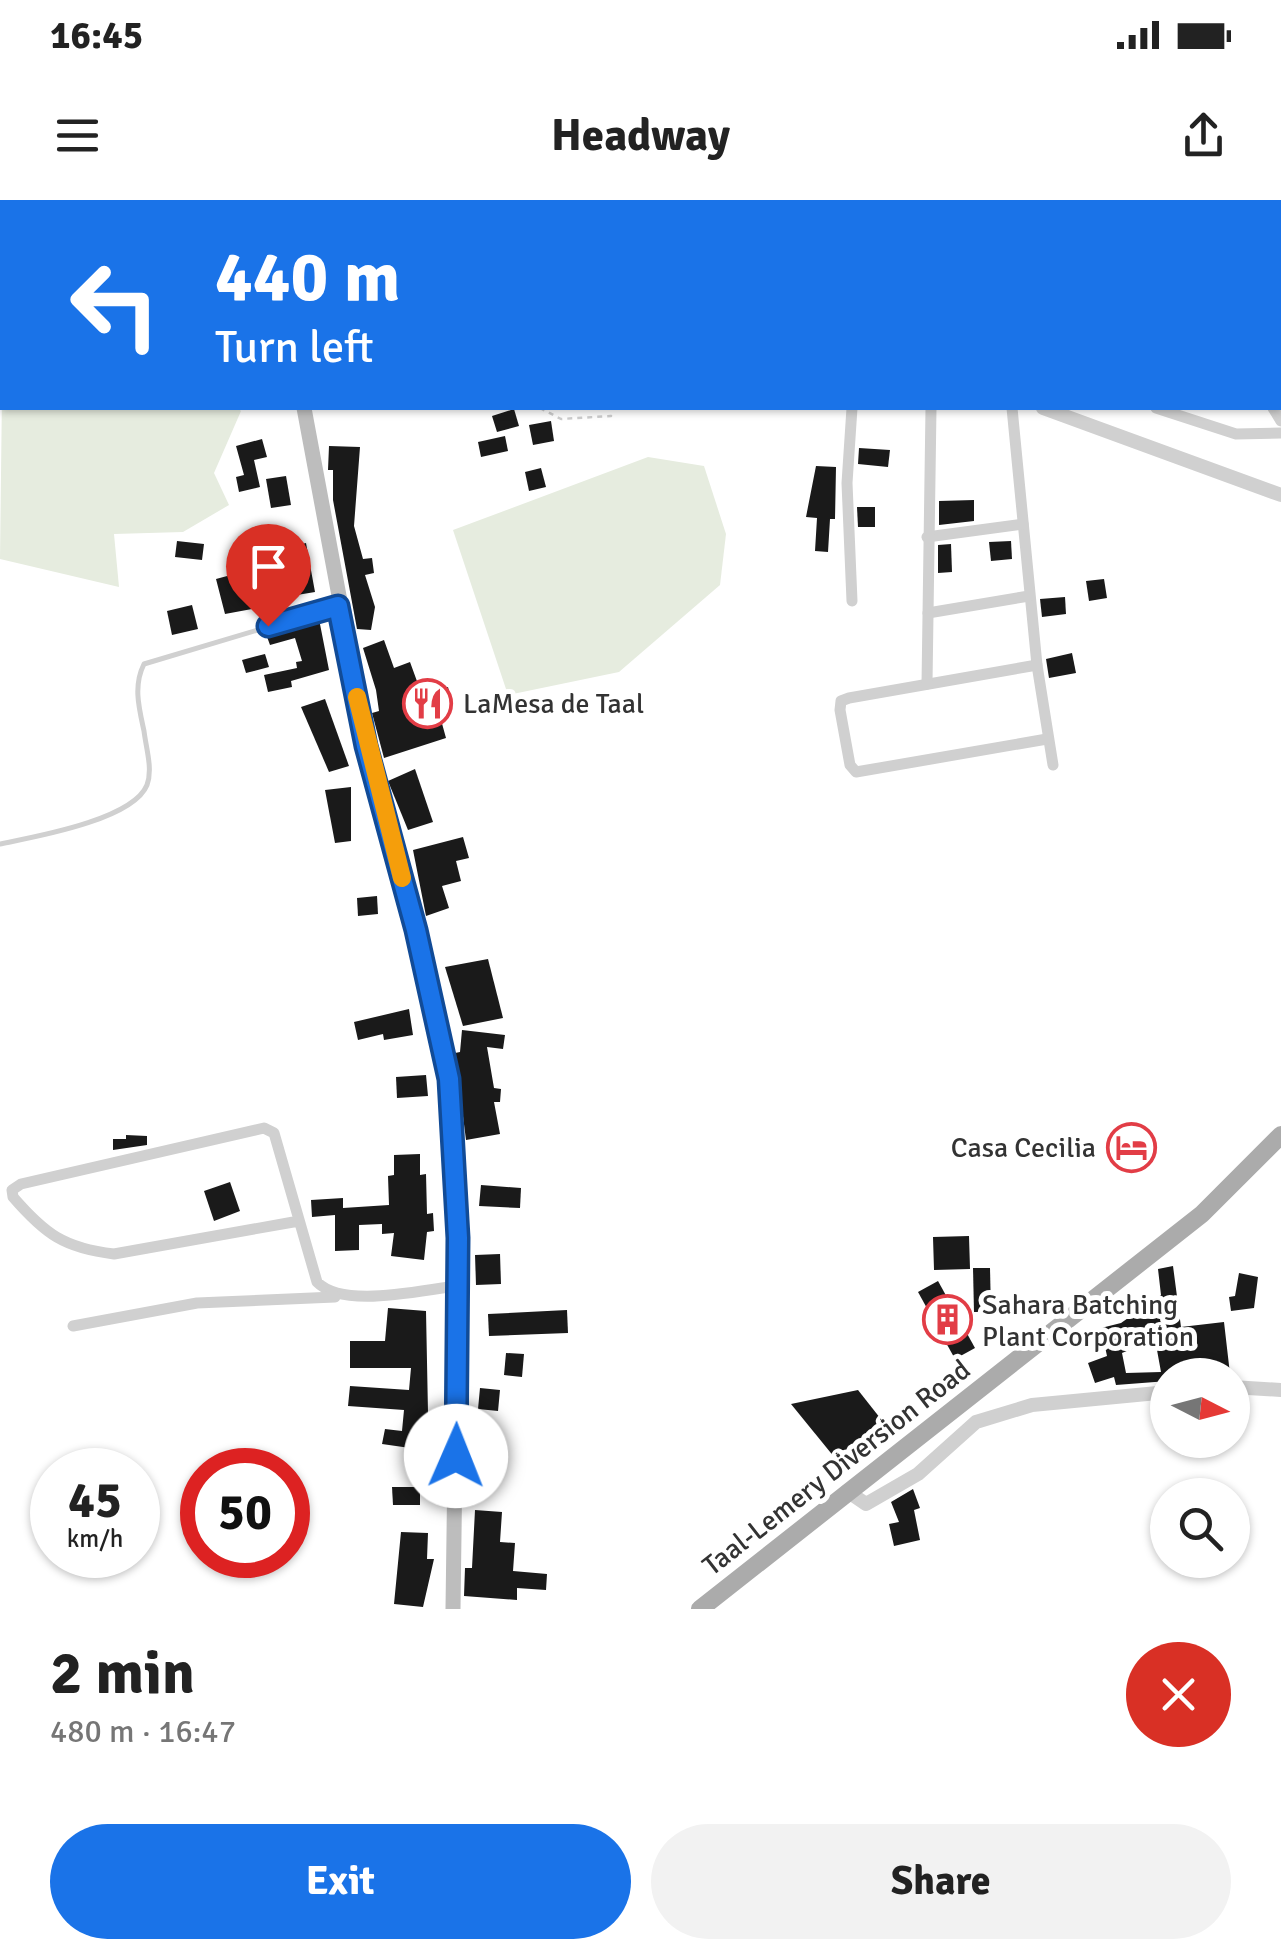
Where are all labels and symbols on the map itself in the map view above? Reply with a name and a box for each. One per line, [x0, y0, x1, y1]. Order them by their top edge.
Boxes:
pin [226, 524, 311, 627]
restaurant icon: LaMesa de Taal [402, 677, 454, 729]
place label: LaMesa de Taal [463, 687, 644, 721]
hotel icon: Casa Cecilia [1105, 1121, 1157, 1173]
place label: Casa Cecilia [951, 1131, 1096, 1165]
place label: Sahara Batching Plant Corporation [982, 1288, 1194, 1354]
building icon: Sahara Batching Plant Corporation [921, 1294, 973, 1346]
street label: Taal-Lemery Diversion Road [696, 1353, 977, 1583]
north arrow [1150, 1358, 1250, 1458]
position arrow [404, 1404, 508, 1508]
speed limit sign: 50 [180, 1448, 310, 1578]

